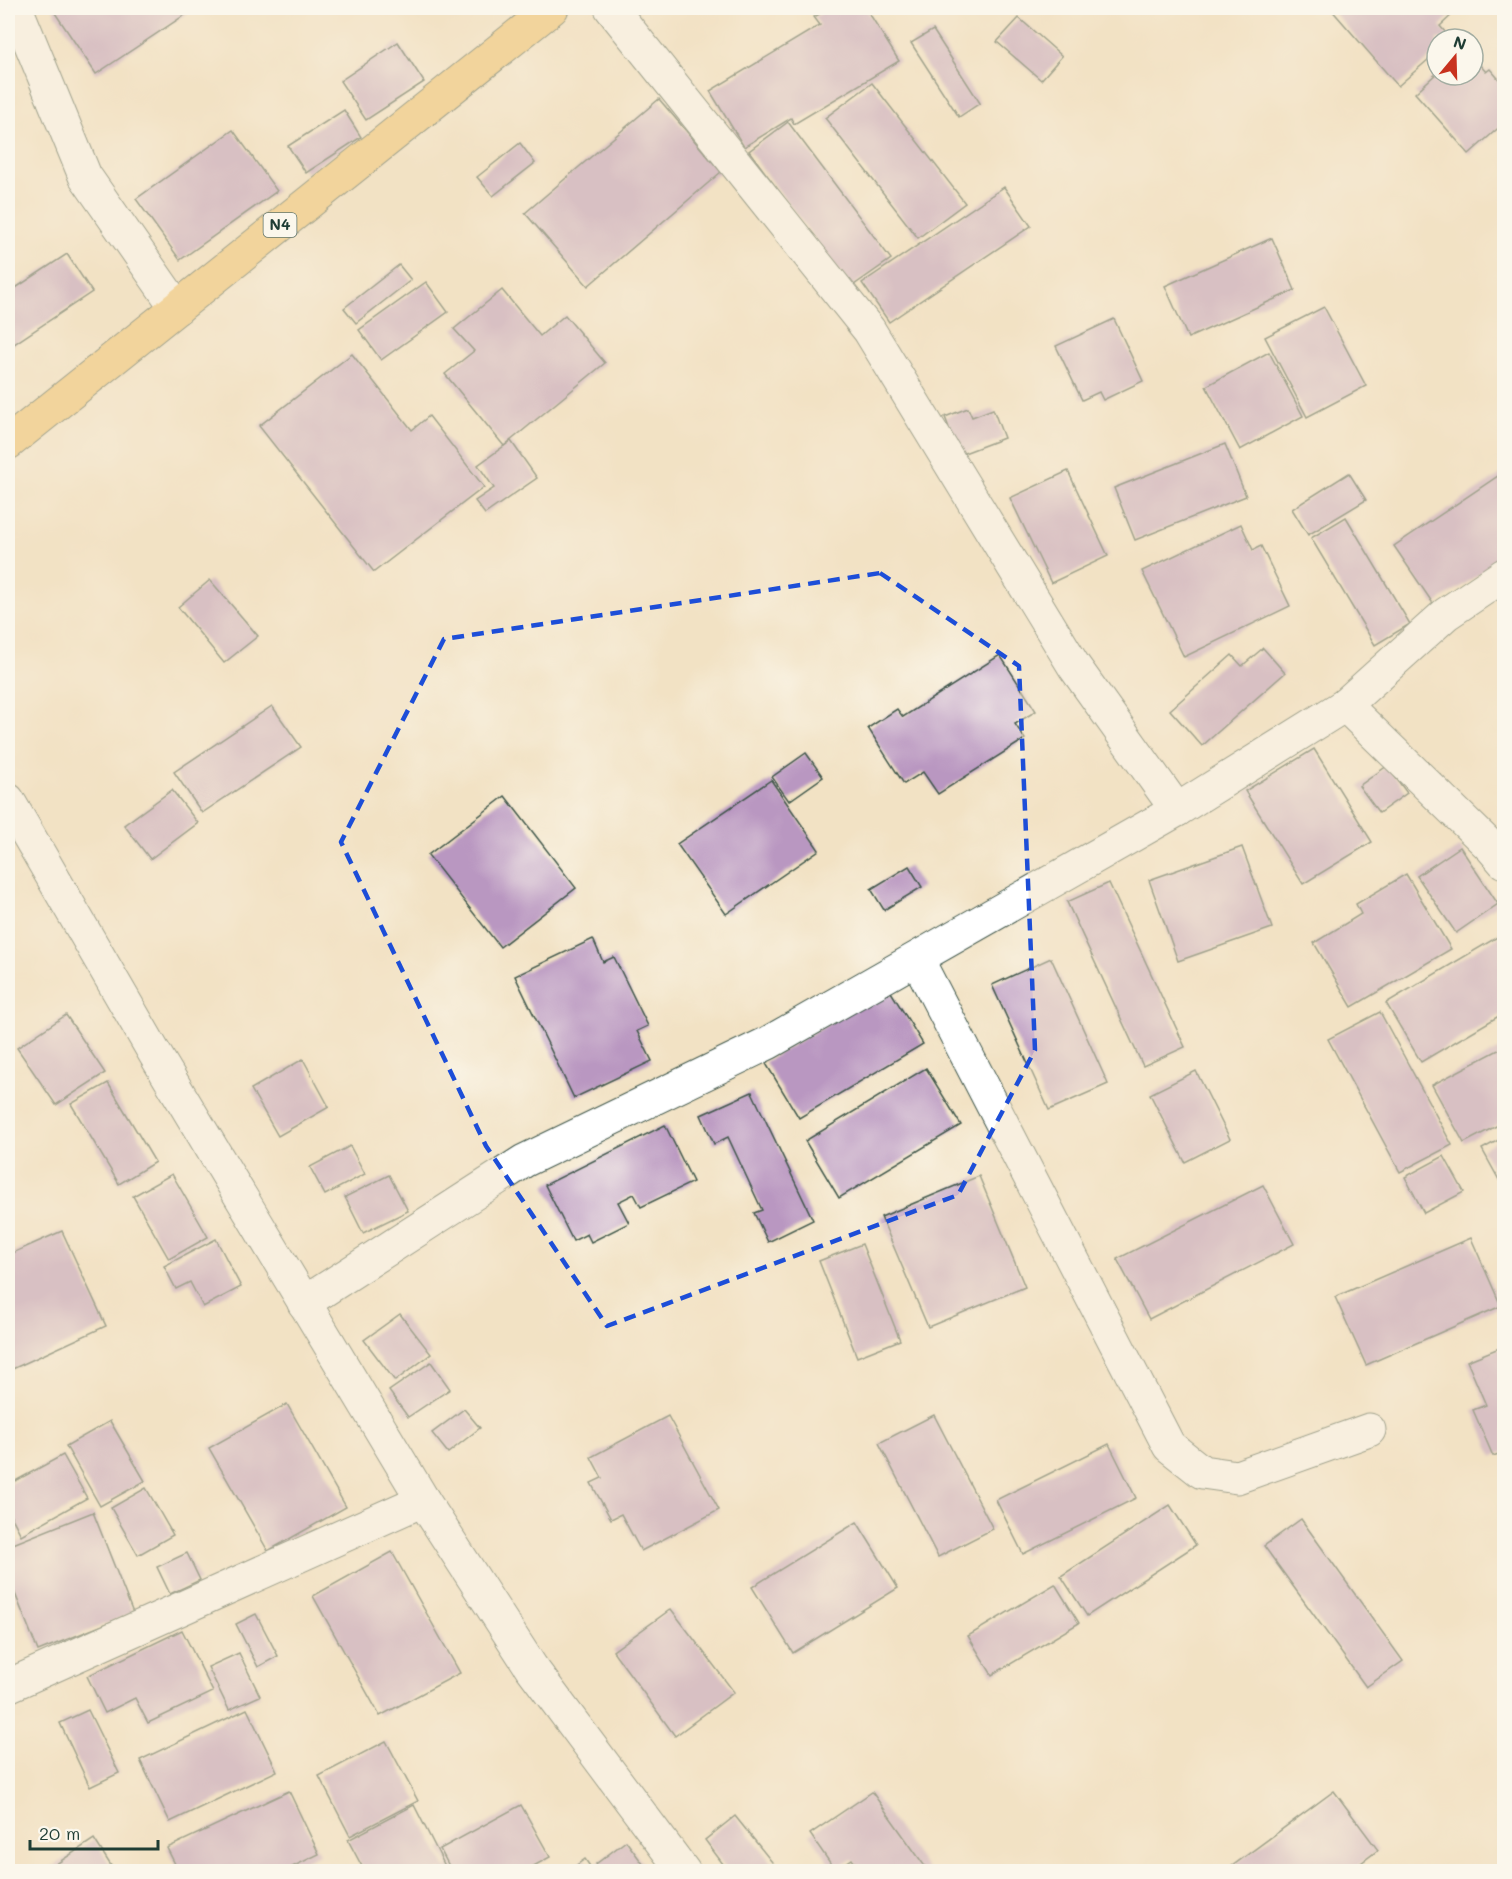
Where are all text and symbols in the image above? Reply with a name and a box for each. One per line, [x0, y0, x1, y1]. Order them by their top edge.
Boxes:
north arrow [1425, 27, 1485, 87]
text: N [1451, 30, 1469, 54]
road number: N4 [264, 213, 296, 237]
scale bar [30, 1813, 158, 1851]
text: 20 m [39, 1821, 80, 1845]

